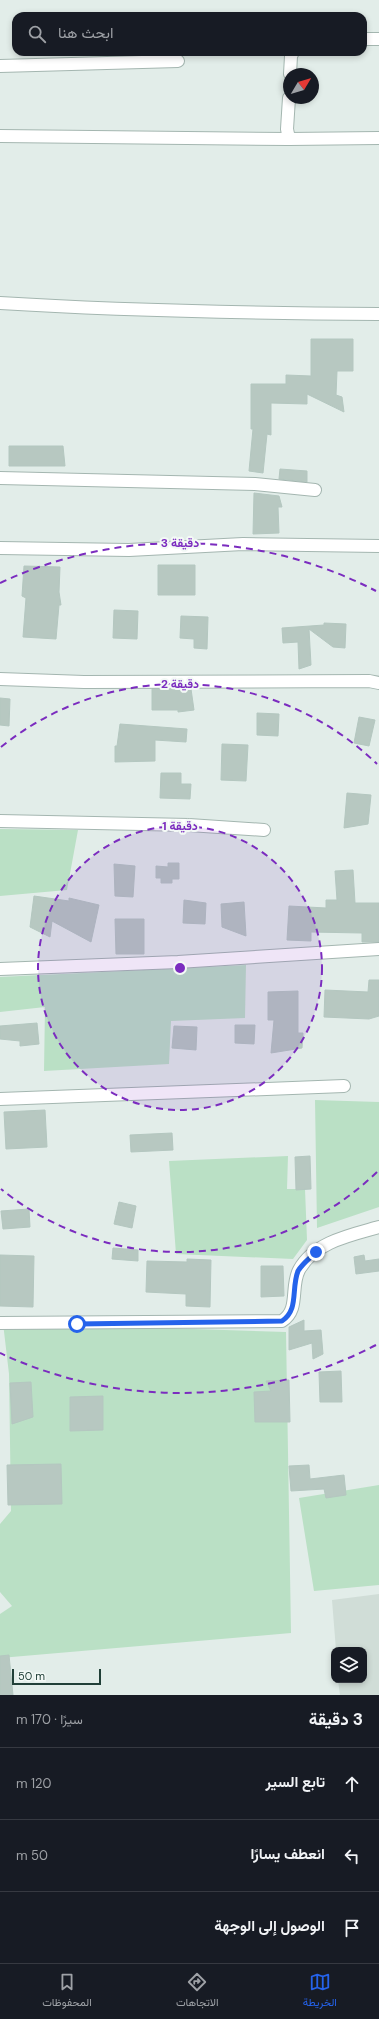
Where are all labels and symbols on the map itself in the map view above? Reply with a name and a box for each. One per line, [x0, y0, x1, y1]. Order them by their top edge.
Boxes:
north arrow [283, 68, 319, 104]
text: 3 دقيقة [161, 535, 199, 551]
text: 2 دقيقة [161, 676, 199, 692]
text: 1 دقيقة [162, 818, 198, 834]
centre of rings [173, 961, 187, 975]
route end [307, 1243, 325, 1261]
route start [68, 1315, 86, 1333]
scale bar [12, 1667, 101, 1686]

